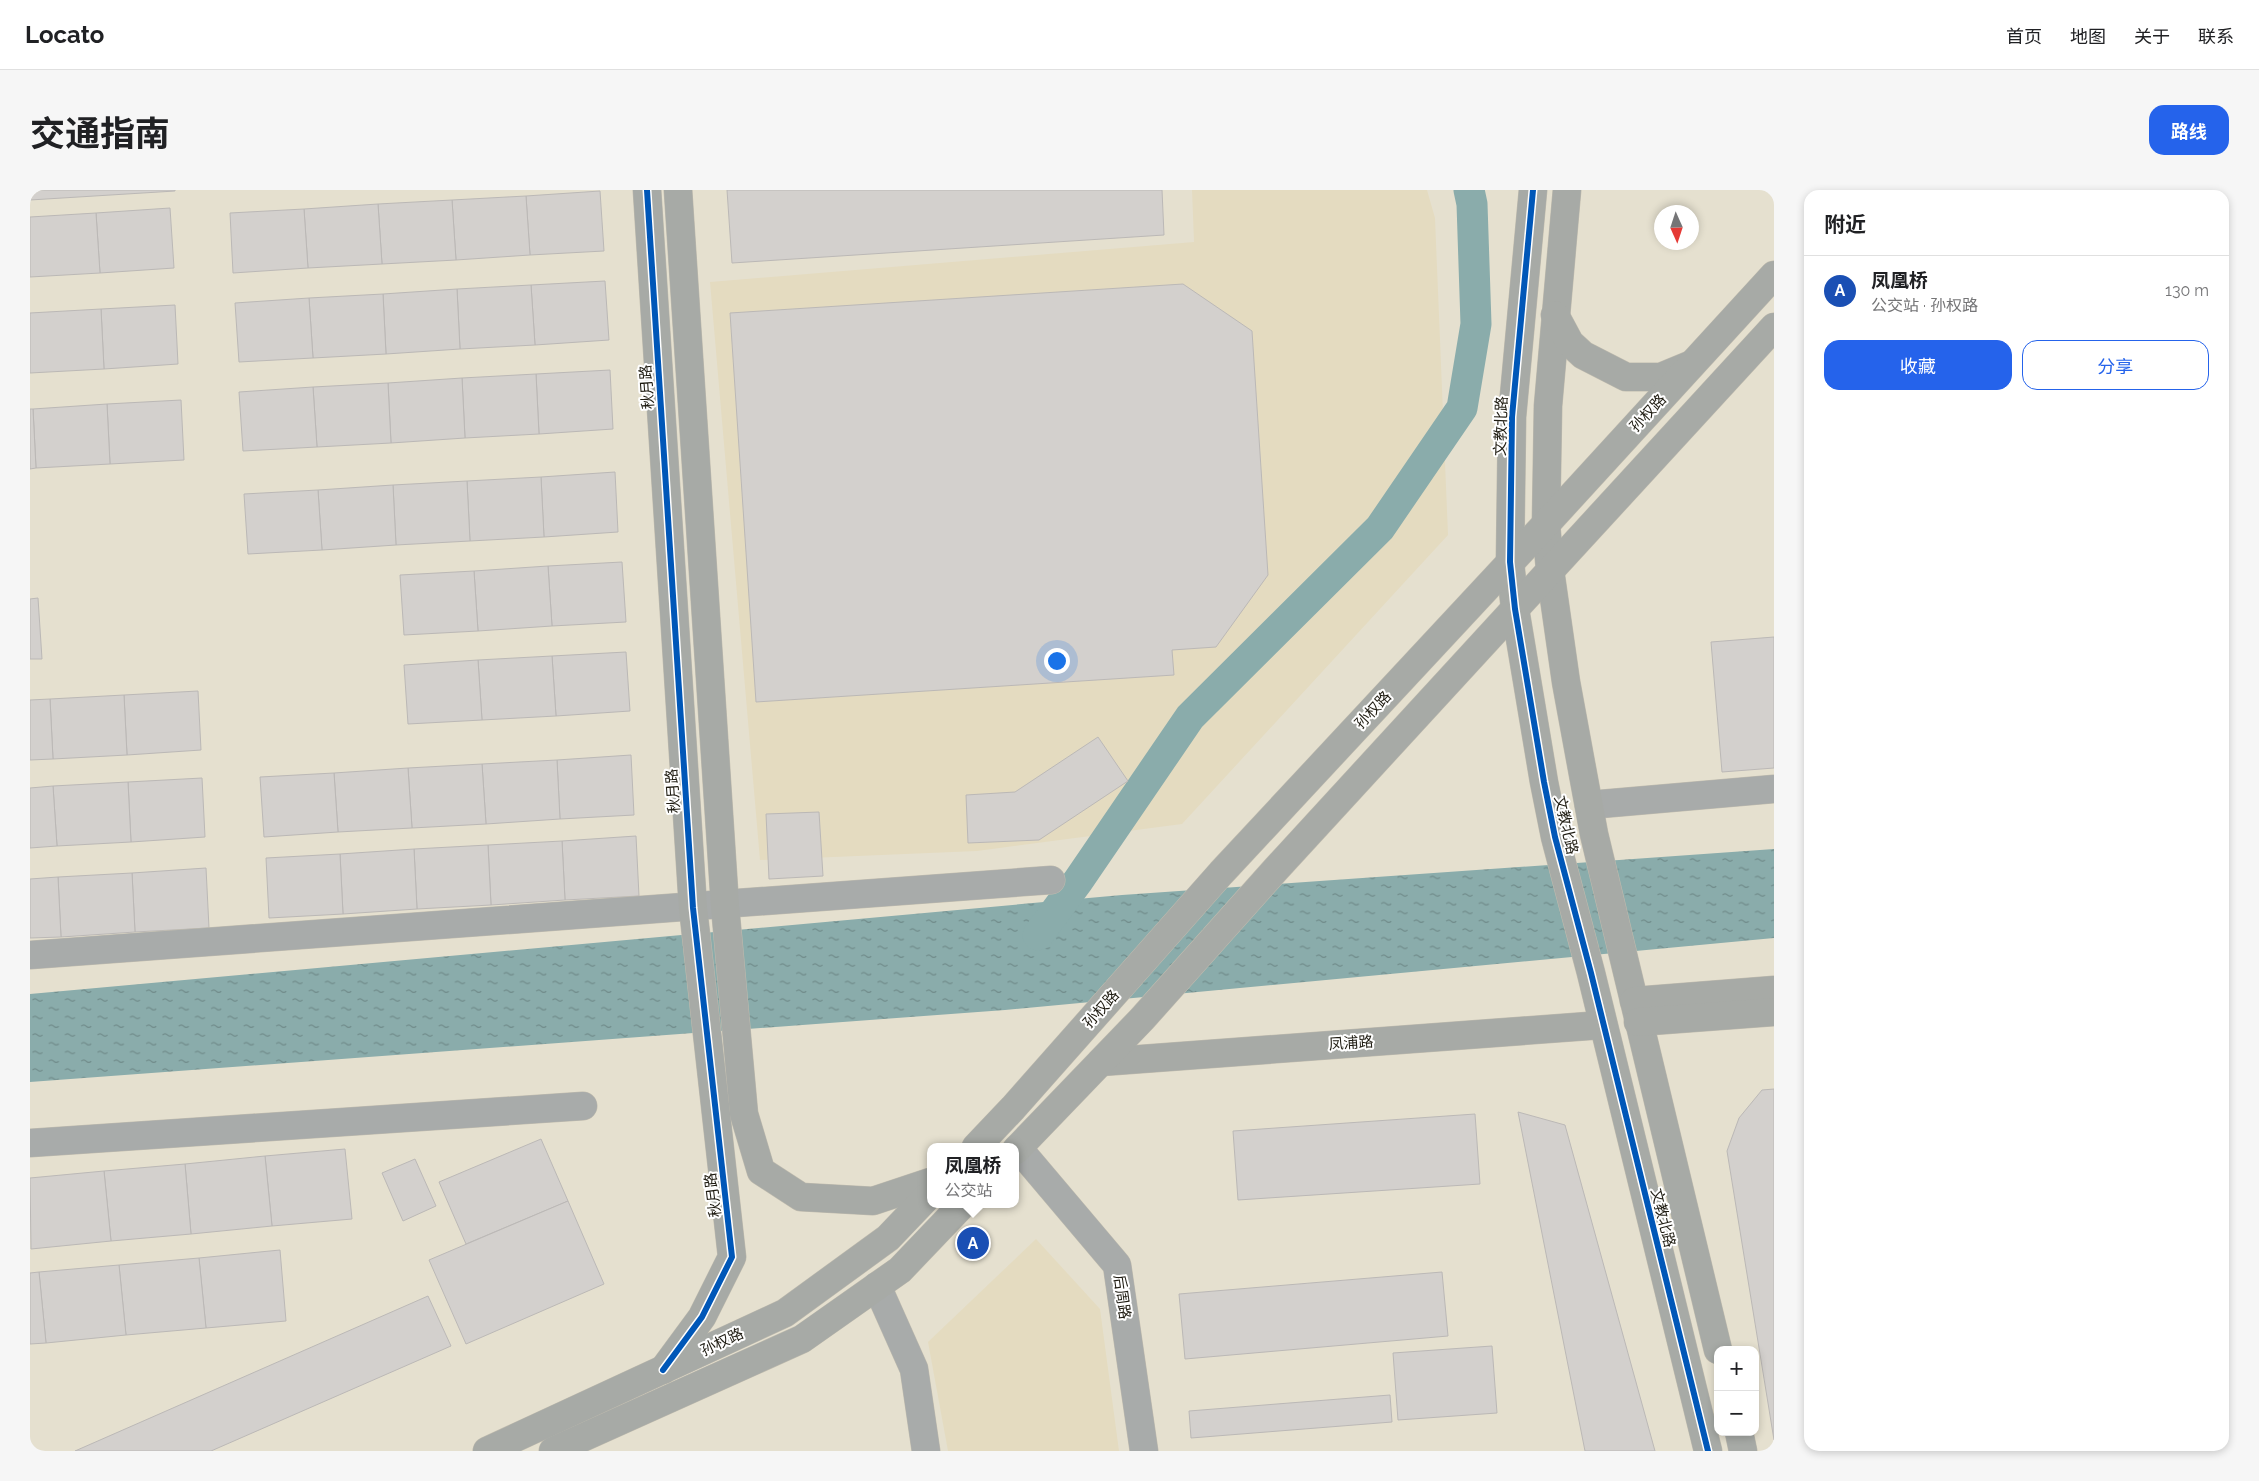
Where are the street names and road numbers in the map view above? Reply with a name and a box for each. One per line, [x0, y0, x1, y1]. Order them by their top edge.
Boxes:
street label: 秋月路 [636, 364, 658, 410]
street label: 孙权路 [1626, 390, 1670, 436]
street label: 文教北路 [1491, 396, 1511, 456]
street label: 孙权路 [1351, 687, 1395, 733]
street label: 秋月路 [662, 768, 684, 814]
street label: 文教北路 [1550, 794, 1582, 856]
street label: 孙权路 [1079, 986, 1123, 1032]
street label: 凤浦路 [1328, 1032, 1374, 1054]
street label: 秋月路 [701, 1172, 725, 1218]
street label: 文教北路 [1647, 1187, 1679, 1249]
street label: 后周路 [1110, 1273, 1134, 1321]
street label: 孙权路 [698, 1324, 746, 1360]

